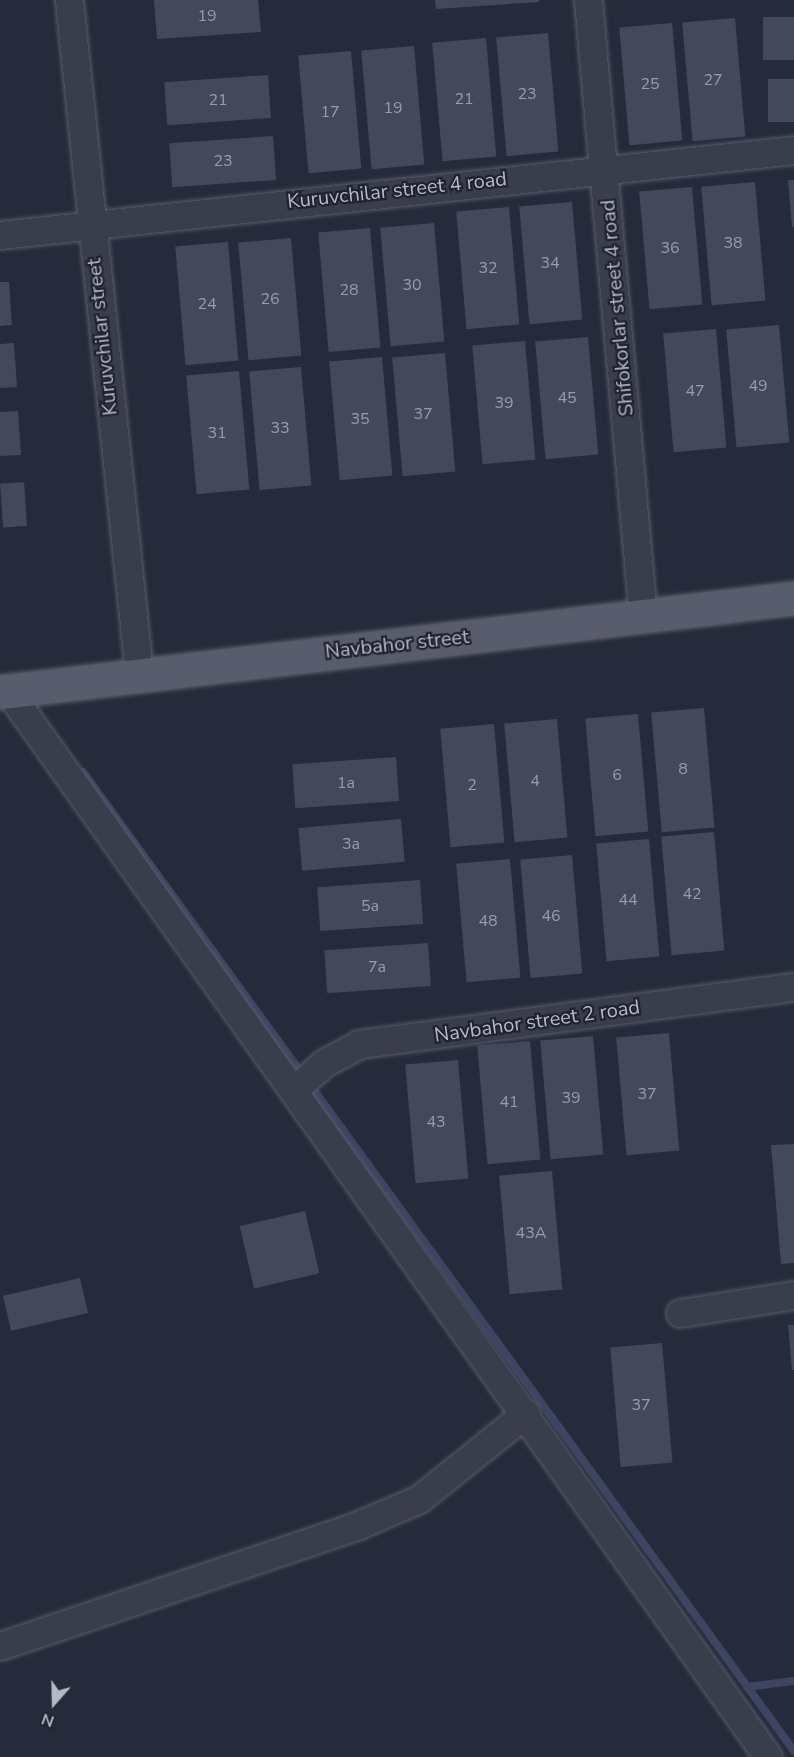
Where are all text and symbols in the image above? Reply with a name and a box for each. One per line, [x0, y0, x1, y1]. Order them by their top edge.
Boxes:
house number: 19 [197, 6, 217, 26]
house number: 27 [703, 70, 723, 90]
house number: 25 [640, 74, 660, 94]
house number: 23 [517, 84, 537, 104]
house number: 21 [454, 89, 474, 109]
house number: 21 [208, 90, 228, 110]
house number: 19 [383, 98, 403, 118]
house number: 17 [320, 102, 340, 122]
house number: 23 [213, 151, 233, 171]
street label: Kuruvchilar street 4 road [286, 167, 508, 213]
street label: Shifokorlar street 4 road [596, 199, 638, 417]
house number: 38 [723, 233, 743, 253]
house number: 36 [660, 238, 680, 258]
house number: 34 [540, 253, 560, 273]
street label: Kuruvchilar street [82, 257, 122, 417]
house number: 32 [478, 258, 498, 278]
house number: 30 [402, 275, 422, 295]
house number: 28 [339, 280, 359, 300]
house number: 26 [260, 289, 280, 309]
house number: 24 [197, 294, 217, 314]
house number: 49 [748, 376, 768, 396]
house number: 47 [685, 381, 705, 401]
house number: 45 [557, 388, 577, 408]
house number: 39 [494, 393, 514, 413]
house number: 37 [413, 404, 433, 424]
house number: 35 [350, 409, 370, 429]
house number: 33 [270, 418, 290, 438]
house number: 31 [207, 423, 227, 443]
street label: Navbahor street [324, 625, 470, 663]
house number: 8 [678, 759, 688, 779]
house number: 6 [612, 765, 622, 785]
house number: 4 [530, 771, 540, 791]
house number: 1a [337, 773, 355, 793]
house number: 2 [467, 775, 477, 795]
house number: 3a [342, 834, 360, 854]
house number: 42 [682, 884, 702, 904]
house number: 44 [618, 890, 638, 910]
house number: 5a [361, 896, 379, 916]
house number: 46 [541, 906, 561, 926]
house number: 48 [478, 911, 498, 931]
house number: 7a [368, 957, 386, 977]
street label: Navbahor street 2 road [433, 995, 641, 1047]
house number: 37 [637, 1084, 657, 1104]
house number: 39 [561, 1088, 581, 1108]
house number: 41 [499, 1092, 519, 1112]
house number: 43 [426, 1112, 446, 1132]
house number: 43A [516, 1223, 546, 1243]
house number: 37 [631, 1395, 651, 1415]
north arrow [24, 1673, 84, 1733]
text: N [38, 1708, 57, 1732]

